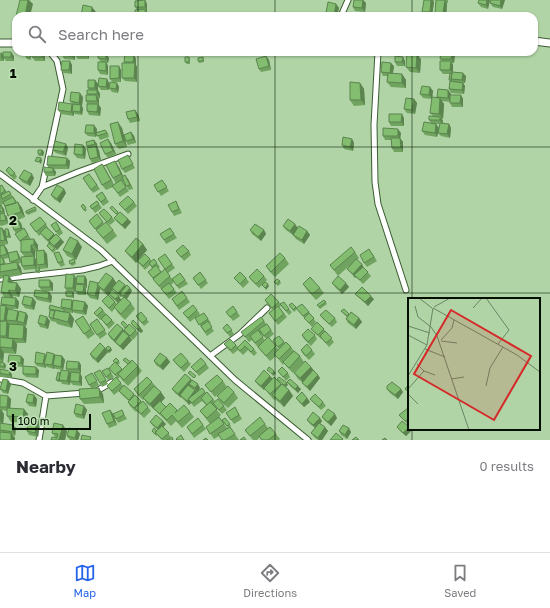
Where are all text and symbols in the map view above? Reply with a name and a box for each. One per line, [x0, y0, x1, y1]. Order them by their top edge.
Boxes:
search box [12, 12, 538, 56]
icon: search [26, 23, 48, 45]
text: Search here [58, 25, 144, 43]
text: 1 [10, 65, 17, 81]
text: 2 [9, 212, 17, 228]
inset map [408, 298, 540, 430]
text: 3 [9, 358, 17, 374]
scale bar [12, 412, 91, 431]
text: 100 m [18, 414, 49, 427]
text: Nearby [16, 456, 76, 477]
text: 0 results [479, 458, 534, 474]
tab: Map [74, 562, 96, 599]
tab: Directions [243, 562, 297, 599]
tab: Saved [444, 562, 476, 599]

